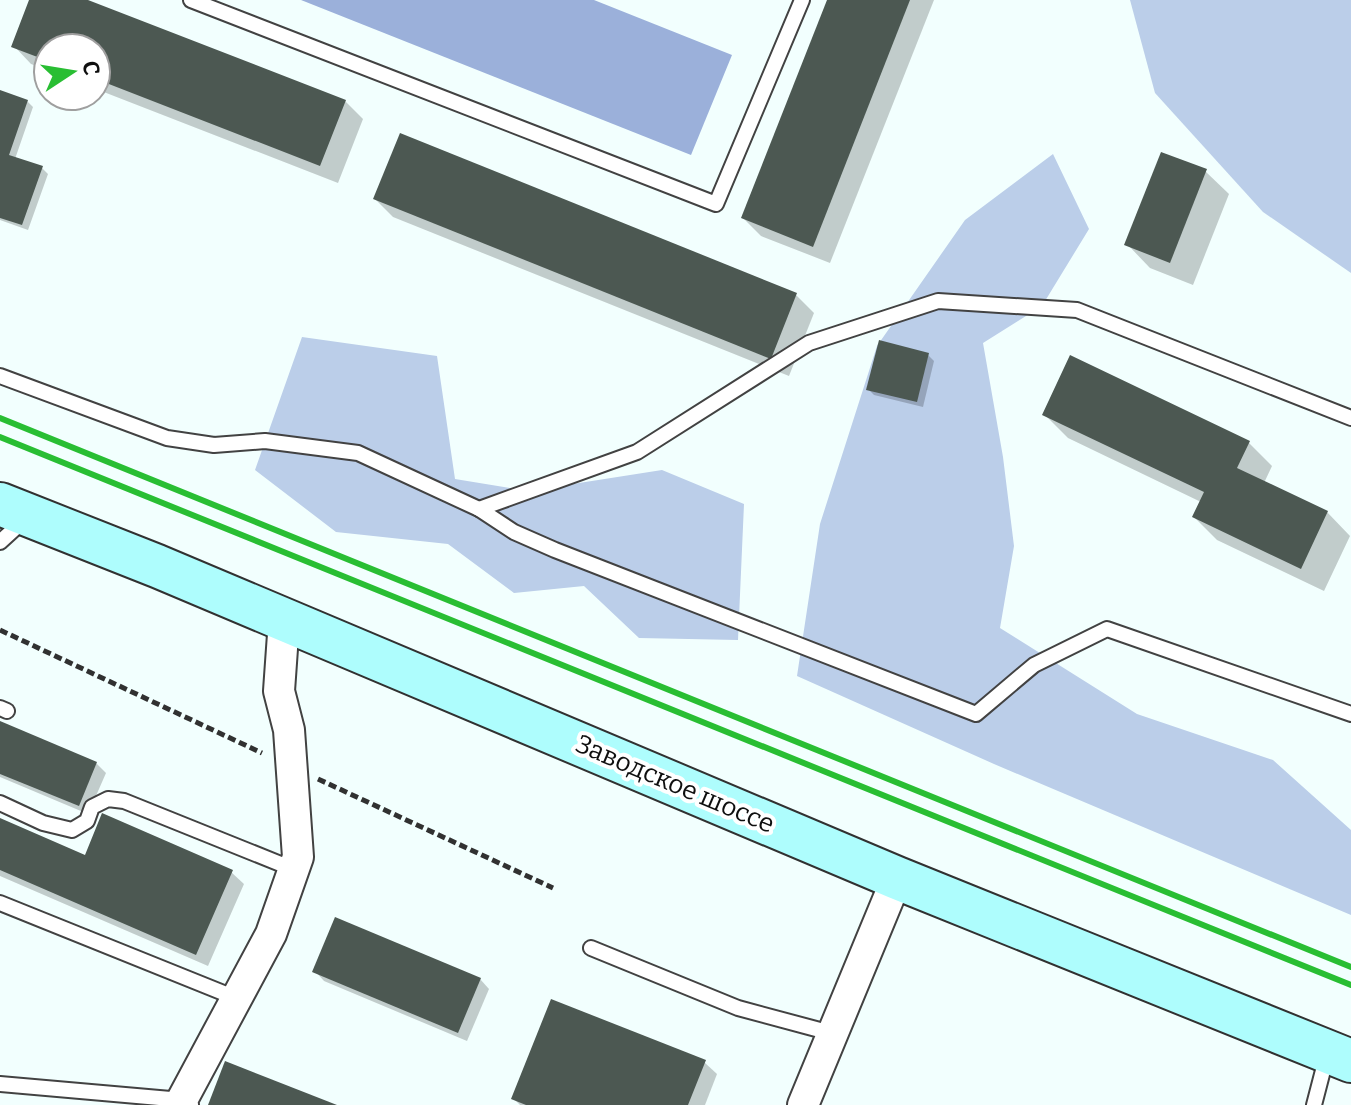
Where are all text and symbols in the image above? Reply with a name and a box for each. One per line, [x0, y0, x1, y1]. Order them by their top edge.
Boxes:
north arrow [32, 32, 112, 112]
text: С [76, 58, 106, 78]
street label: Заводское шоссе [571, 728, 779, 840]

